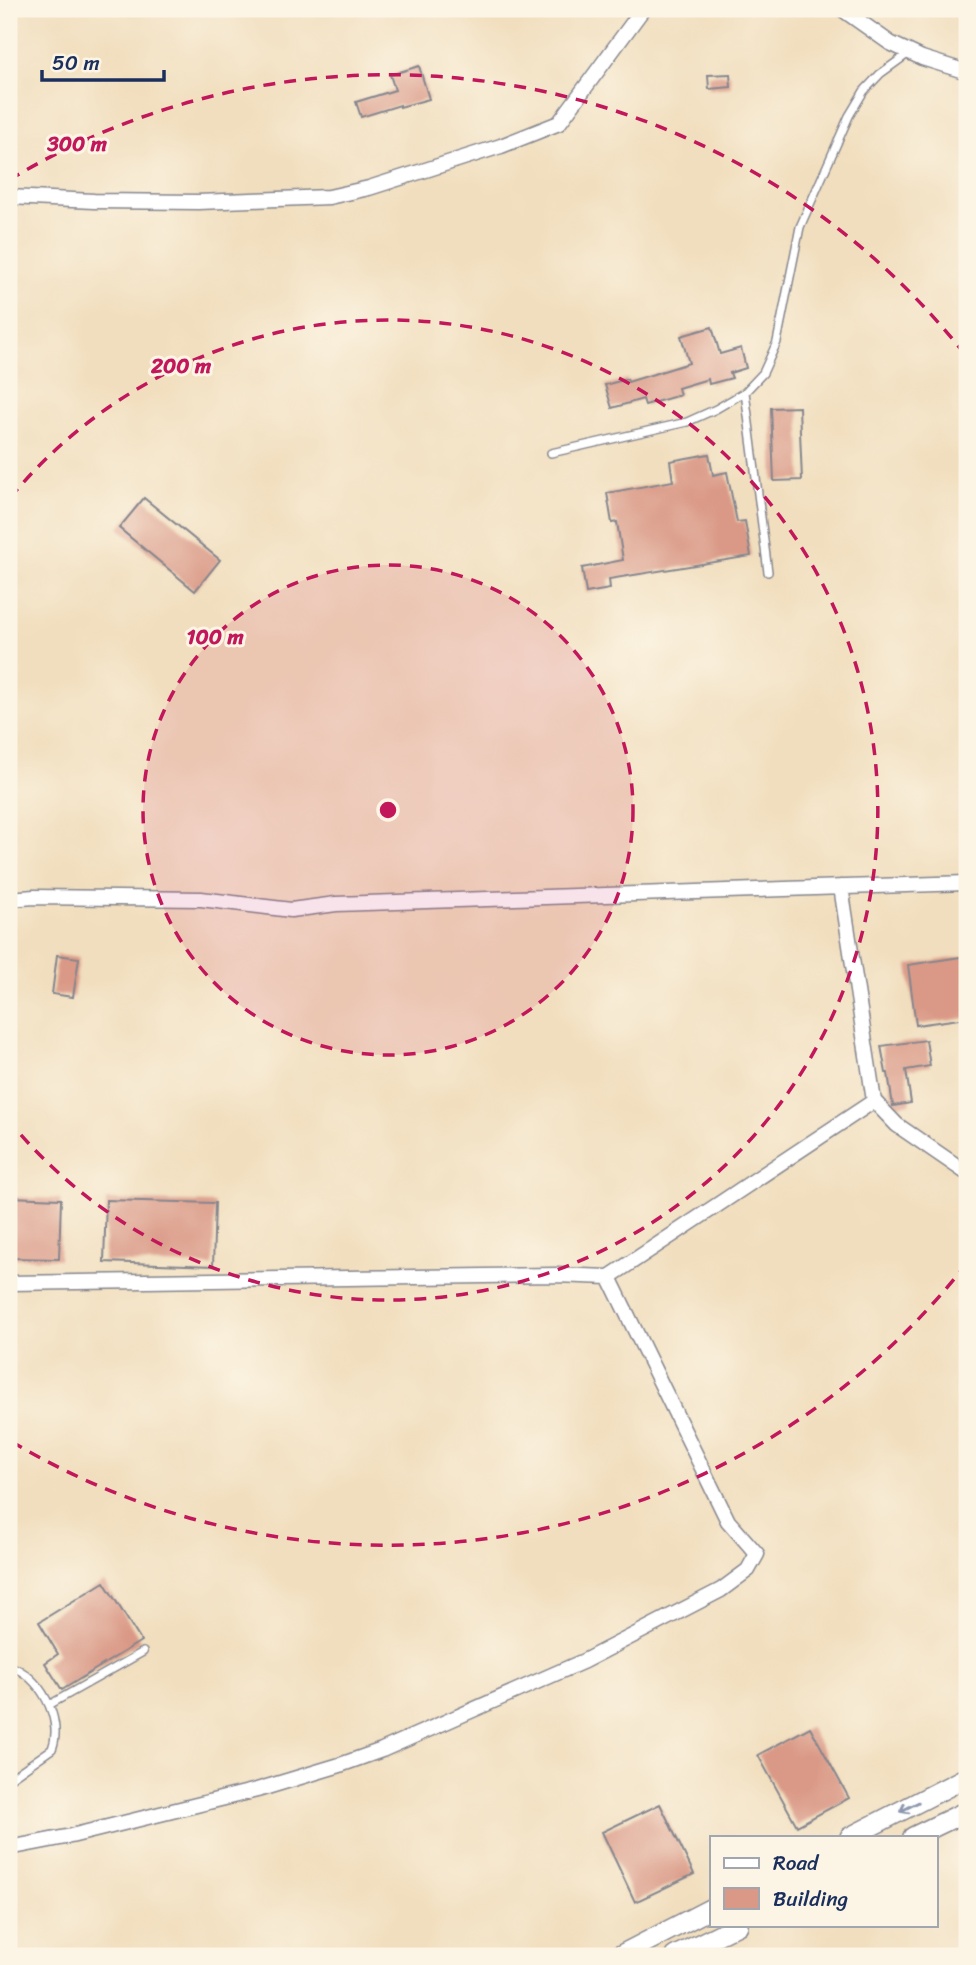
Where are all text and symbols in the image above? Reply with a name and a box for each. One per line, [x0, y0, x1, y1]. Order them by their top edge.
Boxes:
scale bar [42, 38, 164, 82]
text: 50 m [52, 44, 100, 82]
text: 300 m [46, 125, 108, 163]
text: 200 m [150, 347, 212, 385]
text: 100 m [186, 618, 244, 656]
centre of rings [376, 798, 400, 822]
one-way arrow [899, 1800, 919, 1814]
legend [710, 1836, 937, 1926]
text: Road [773, 1844, 820, 1882]
text: Building [773, 1880, 849, 1918]

